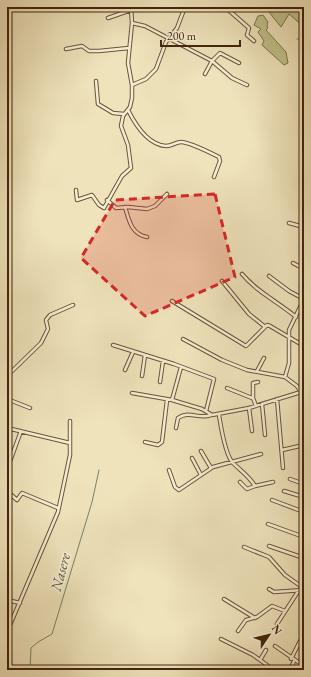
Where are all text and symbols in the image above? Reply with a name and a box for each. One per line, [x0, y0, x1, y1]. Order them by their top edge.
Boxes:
scale bar [161, 22, 240, 48]
text: 200 m [167, 28, 197, 44]
water label: Nasere [46, 550, 74, 594]
north arrow [249, 615, 289, 655]
text: N [269, 622, 286, 637]

